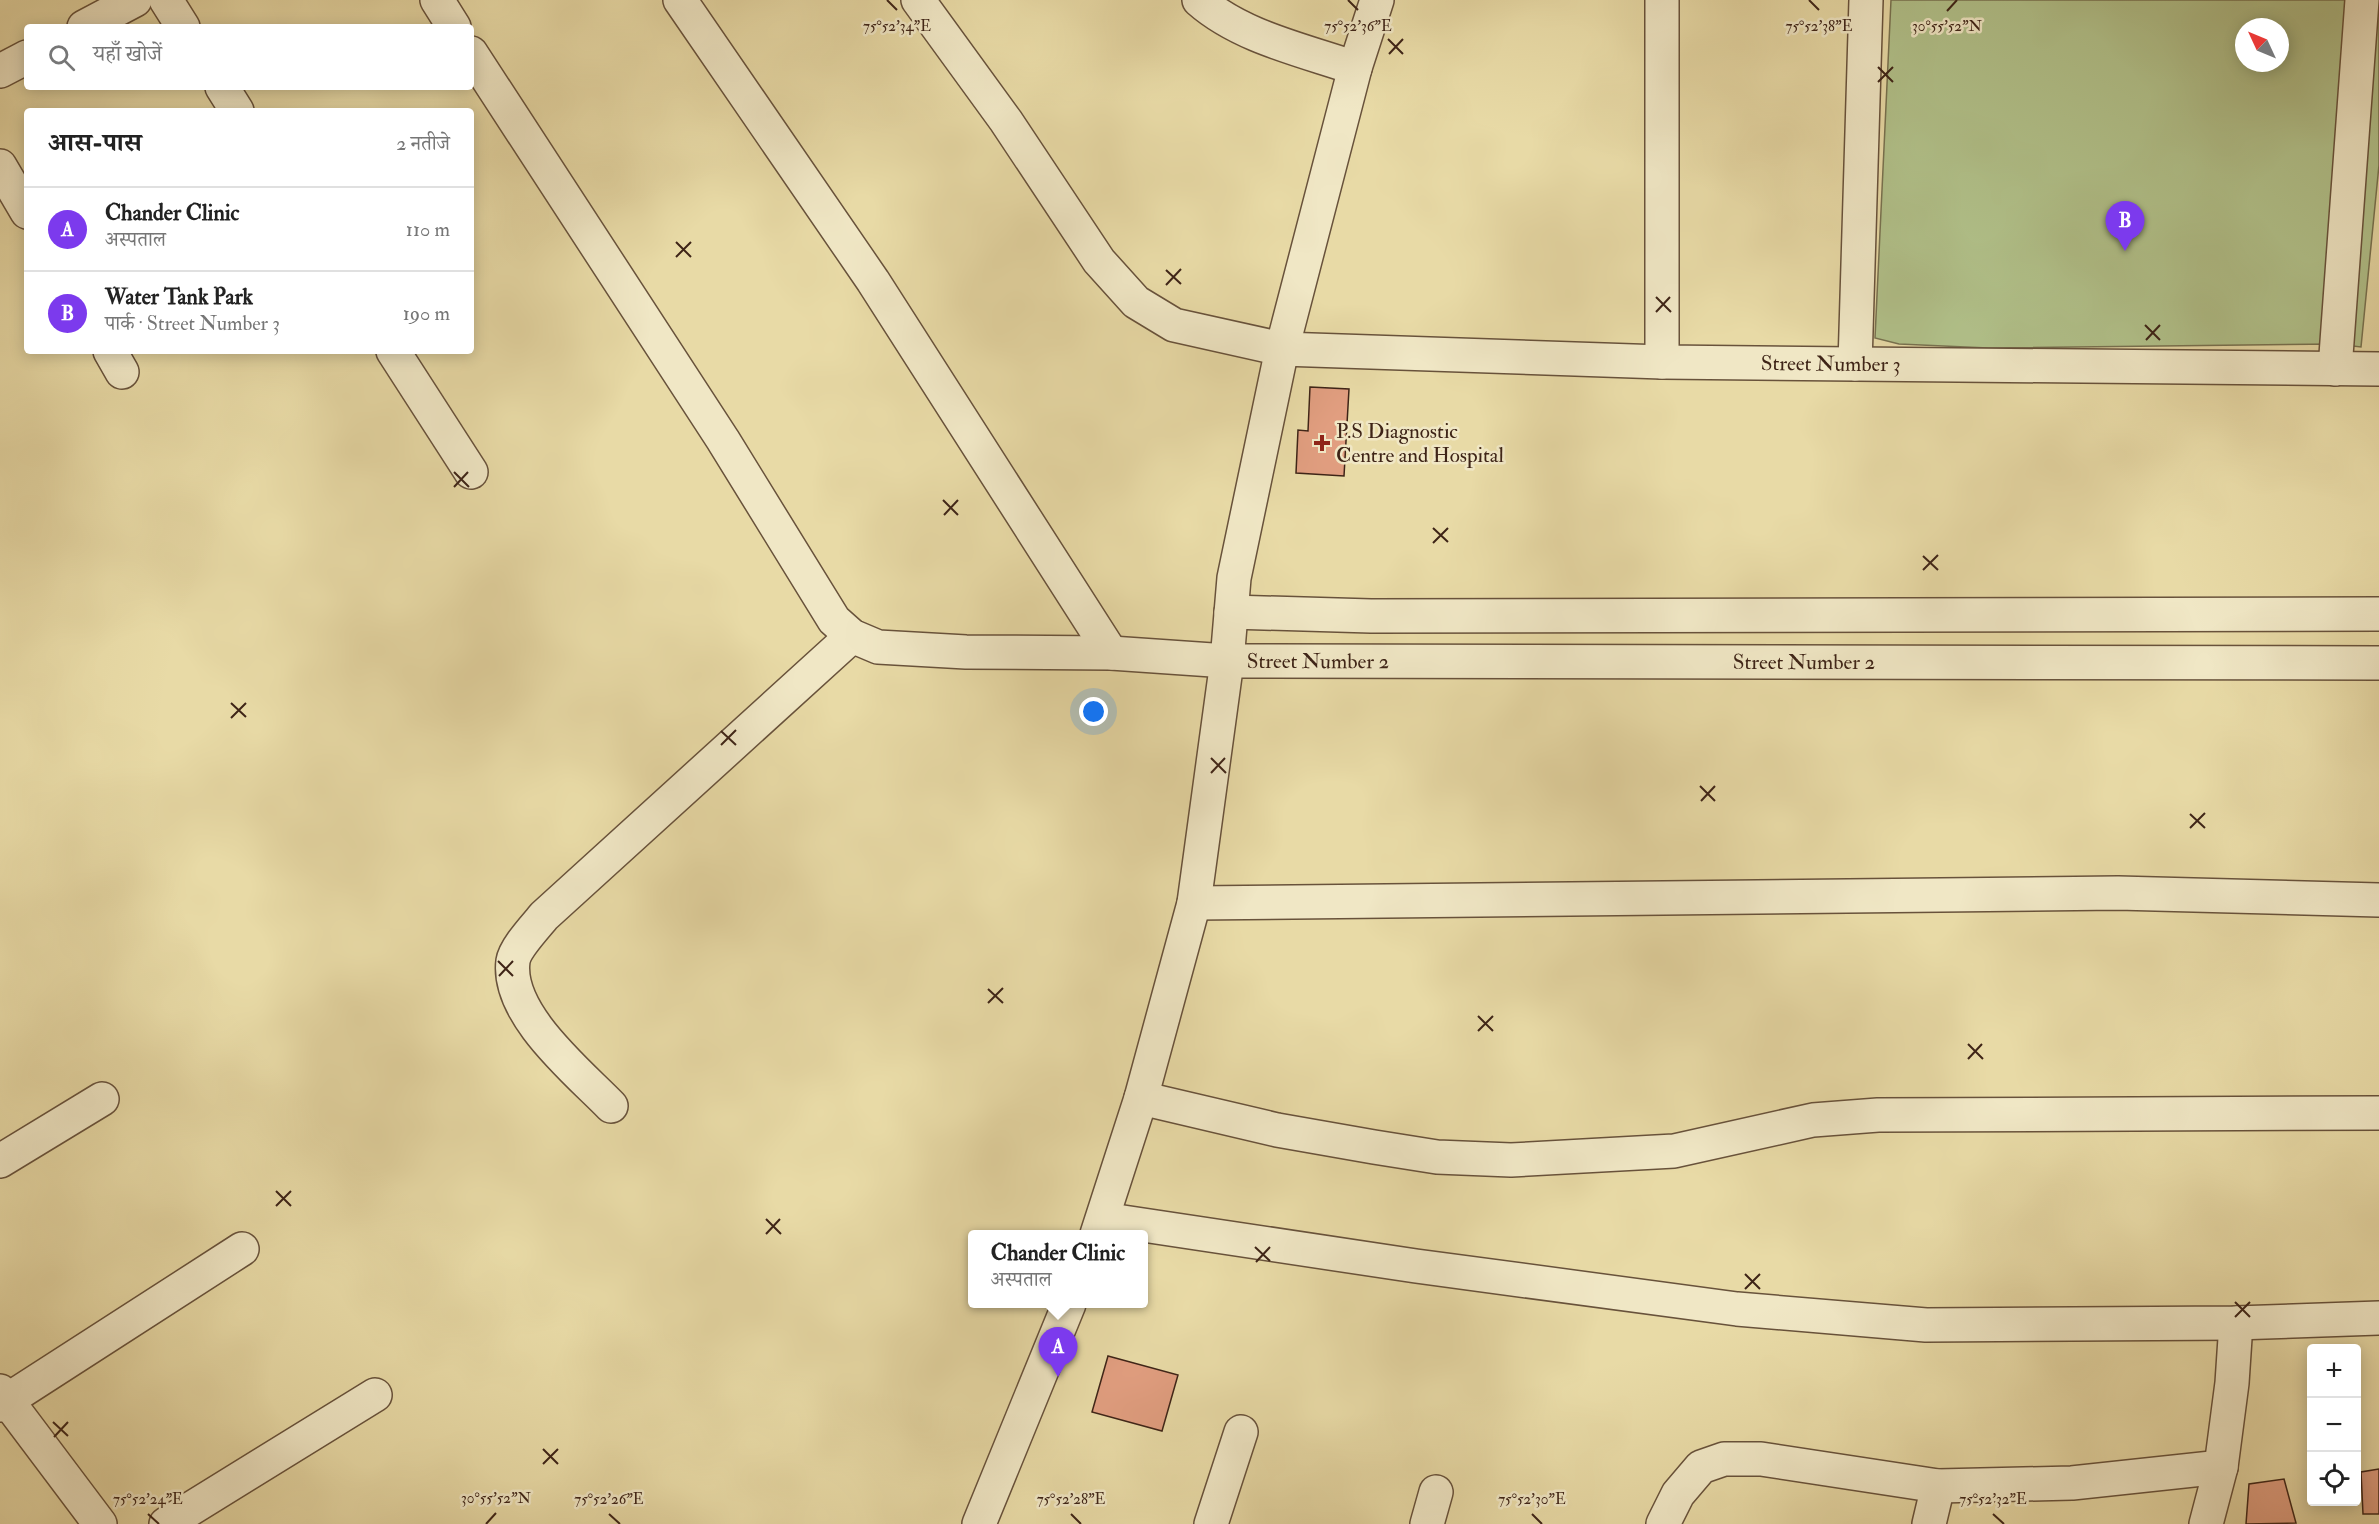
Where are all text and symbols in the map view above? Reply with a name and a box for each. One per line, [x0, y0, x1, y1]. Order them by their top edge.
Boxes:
text: 75°52'34"E [863, 17, 931, 36]
text: 75°52'36"E [1324, 17, 1392, 36]
text: 75°52'38"E [1786, 17, 1853, 36]
text: 30°55'52"N [1912, 17, 1983, 36]
north arrow [2235, 18, 2289, 72]
search box [24, 24, 474, 90]
text: यहाँ खोजें [93, 40, 162, 68]
icon: search [45, 41, 78, 74]
text: आस-पास [48, 127, 142, 159]
text: 2 नतीजे [396, 131, 450, 156]
text: Chander Clinic [105, 199, 239, 227]
pin: B [2106, 202, 2144, 251]
text: A [61, 217, 74, 242]
text: 110 m [406, 217, 450, 242]
text: अस्पताल [105, 227, 166, 252]
text: Water Tank Park [105, 283, 253, 311]
text: B [61, 301, 74, 326]
text: 190 m [403, 301, 450, 326]
text: पार्क · Street Number 3 [105, 311, 280, 336]
street label: Street Number 3 [1761, 350, 1901, 378]
place label: P.S Diagnostic Centre and Hospital [1336, 418, 1504, 469]
marker: P.S Diagnostic Centre and Hospital [1313, 434, 1331, 452]
street label: Street Number 2 [1247, 648, 1389, 675]
street label: Street Number 2 [1733, 649, 1875, 676]
your location [1079, 697, 1108, 726]
popup [968, 1230, 1148, 1308]
text: Chander Clinic [991, 1239, 1125, 1267]
text: अस्पताल [991, 1267, 1052, 1292]
pin: A [1038, 1328, 1078, 1377]
map controls [2307, 1344, 2361, 1506]
button: + [2307, 1344, 2361, 1398]
button: − [2307, 1398, 2361, 1452]
button: locate [2307, 1452, 2361, 1506]
text: 30°55'52"N [461, 1489, 532, 1508]
text: 75°52'24"E [113, 1490, 183, 1509]
text: 75°52'26"E [574, 1490, 644, 1509]
text: 75°52'28"E [1037, 1490, 1106, 1509]
text: 75°52'30"E [1498, 1490, 1566, 1509]
text: 75°52'32"E [1959, 1490, 2027, 1509]

